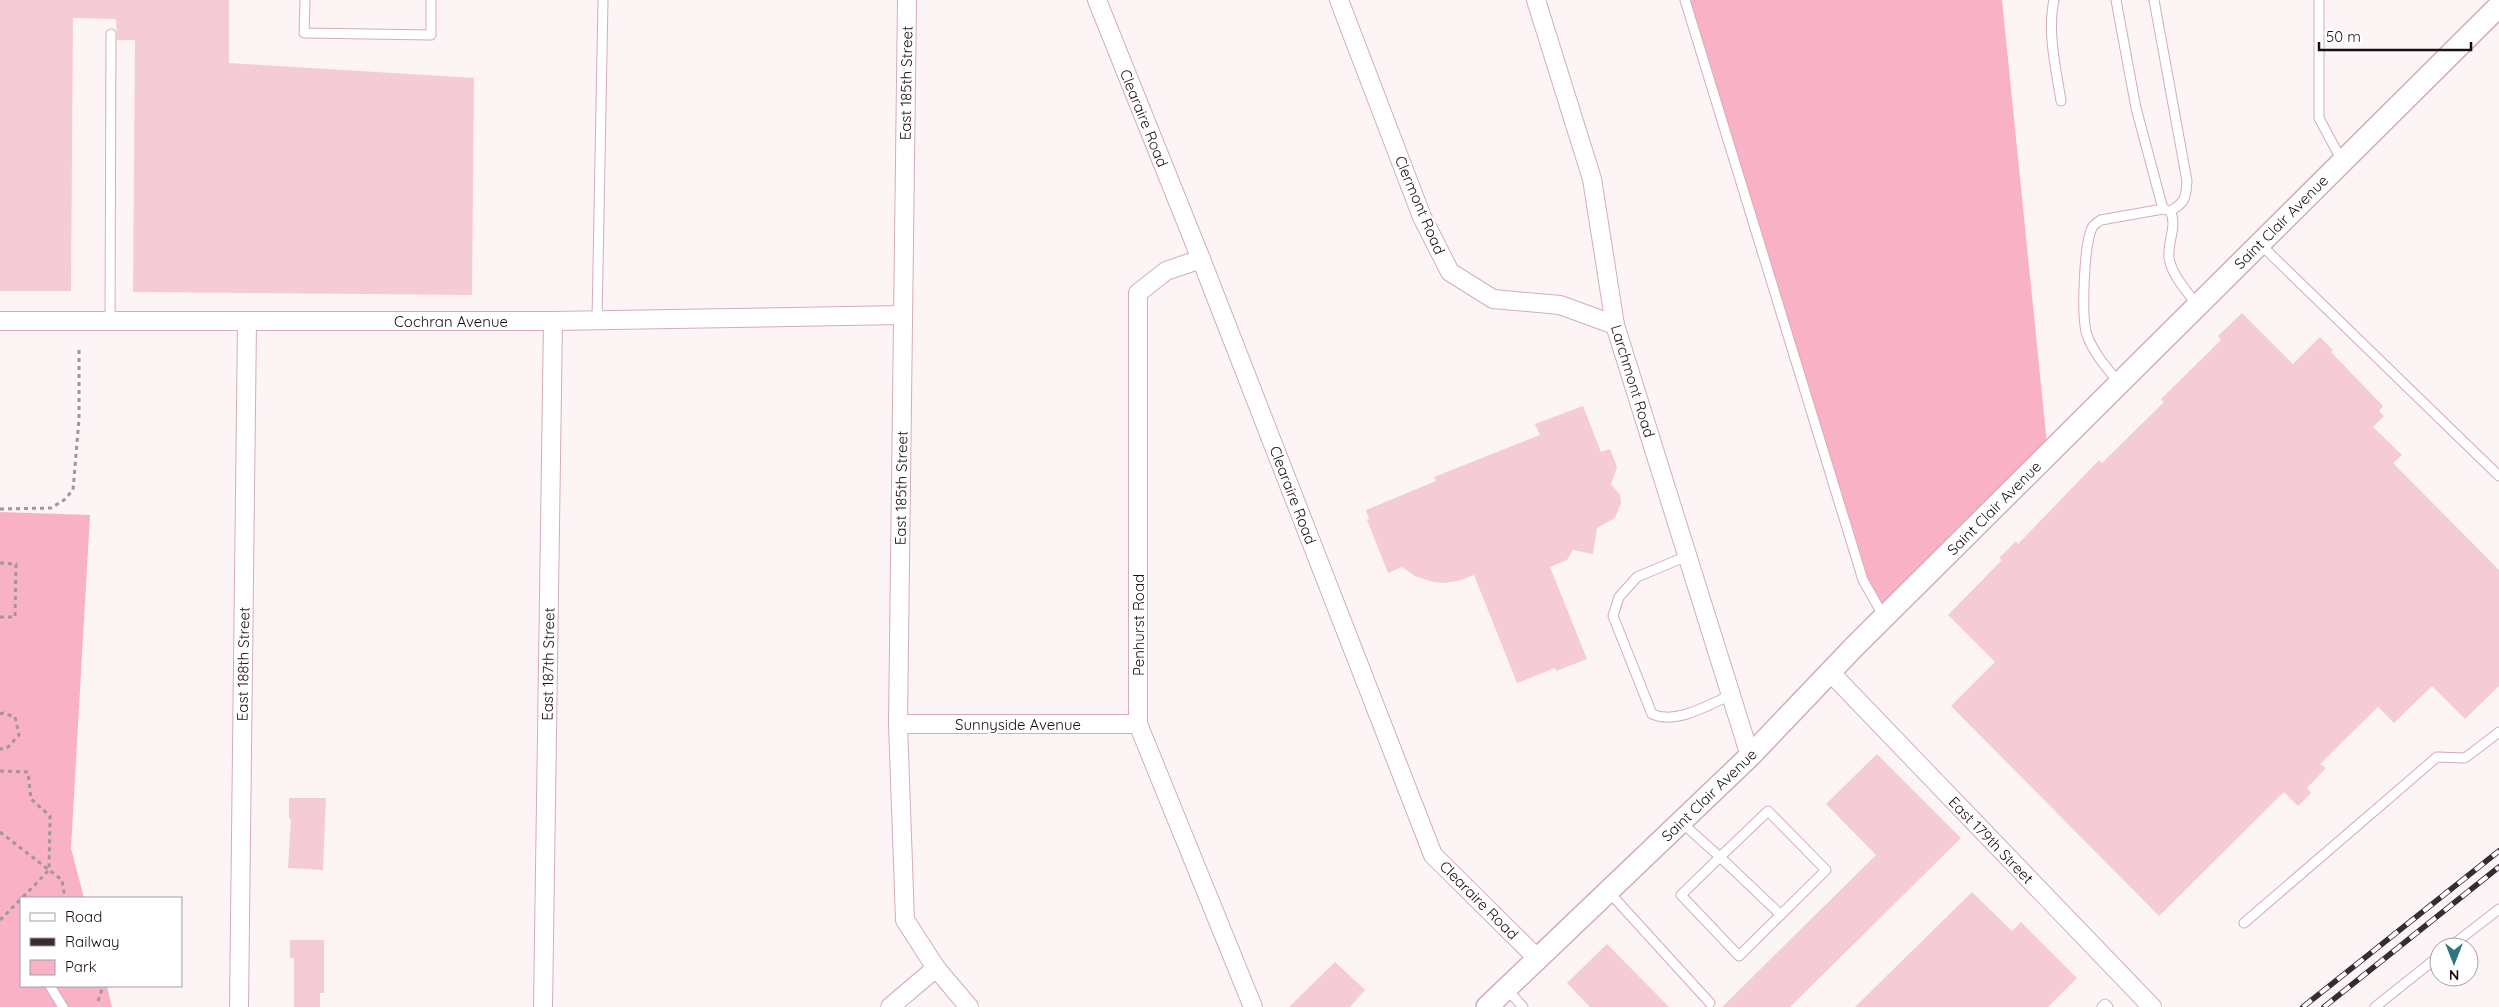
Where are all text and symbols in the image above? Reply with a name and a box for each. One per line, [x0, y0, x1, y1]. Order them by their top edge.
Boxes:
scale bar [2319, 20, 2472, 52]
street label: East 185th Street [896, 26, 916, 140]
text: 50 m [2326, 27, 2361, 46]
street label: Clearaire Road [1116, 66, 1172, 170]
street label: Clermont Road [1391, 153, 1449, 257]
street label: Saint Clair Avenue [2230, 171, 2332, 273]
street label: Cochran Avenue [394, 312, 508, 331]
street label: Larchmont Road [1607, 322, 1659, 440]
street label: East 185th Street [891, 431, 911, 545]
street label: Clearaire Road [1266, 443, 1320, 547]
street label: Saint Clair Avenue [1943, 457, 2045, 559]
street label: Penhurst Road [1129, 574, 1148, 676]
street label: East 188th Street [233, 607, 253, 721]
street label: East 187th Street [538, 607, 558, 721]
street label: Sunnyside Avenue [955, 715, 1081, 734]
street label: Saint Clair Avenue [1657, 745, 1761, 845]
street label: East 179th Street [1945, 792, 2037, 888]
street label: Clearaire Road [1436, 857, 1522, 943]
legend [20, 897, 182, 987]
text: Road [65, 907, 102, 926]
text: Railway [65, 932, 120, 951]
north arrow [2429, 937, 2479, 987]
text: Park [65, 957, 97, 976]
text: N [2449, 966, 2459, 984]

